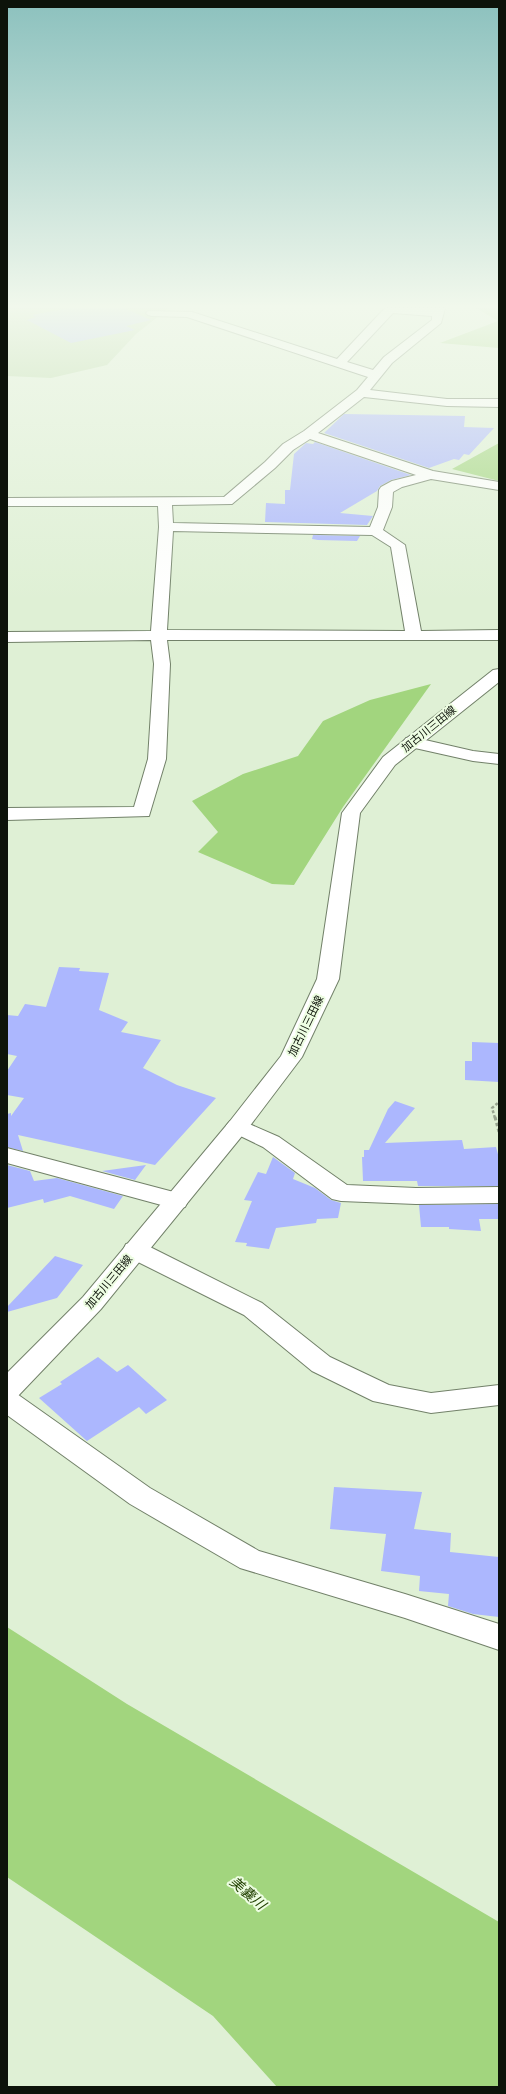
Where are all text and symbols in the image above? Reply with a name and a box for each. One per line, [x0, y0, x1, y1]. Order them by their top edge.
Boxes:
street label: 加古川三田線 [399, 703, 459, 755]
street label: 加古川三田線 [286, 993, 326, 1059]
street label: 加古川三田線 [83, 1253, 135, 1311]
water label: 美嚢川 [227, 1873, 271, 1914]

